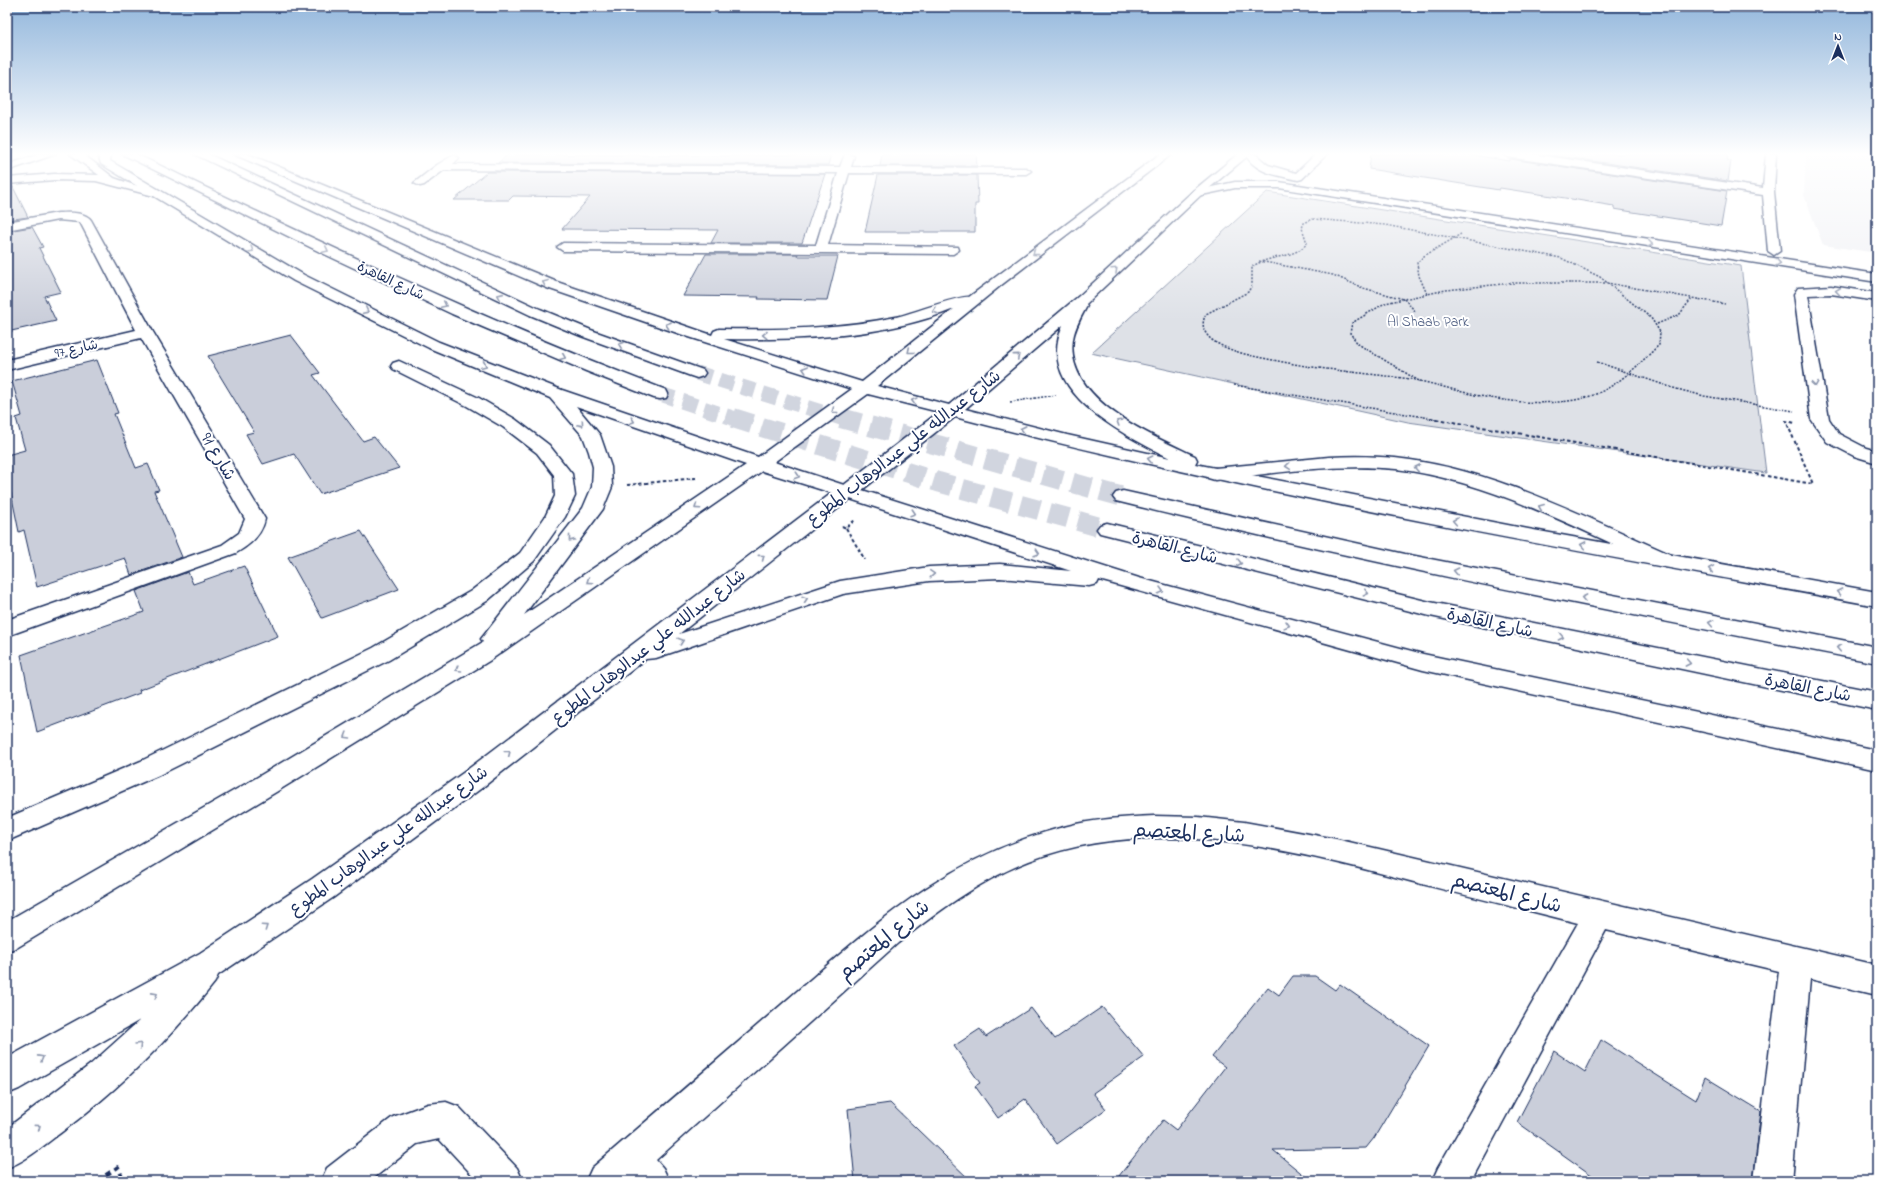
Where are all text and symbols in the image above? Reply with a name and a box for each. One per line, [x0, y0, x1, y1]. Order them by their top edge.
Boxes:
north arrow [1818, 26, 1858, 66]
text: N [1834, 29, 1842, 45]
one-way arrow [1647, 239, 1653, 248]
one-way arrow [322, 245, 330, 253]
one-way arrow [247, 246, 254, 253]
one-way arrow [1032, 248, 1039, 255]
street label: شارع القاهرة [353, 257, 428, 306]
one-way arrow [1775, 258, 1782, 267]
one-way arrow [1110, 267, 1118, 275]
one-way arrow [542, 279, 549, 287]
one-way arrow [1835, 287, 1841, 296]
one-way arrow [497, 293, 504, 301]
one-way arrow [439, 300, 447, 308]
one-way arrow [362, 306, 369, 314]
one-way arrow [931, 306, 938, 315]
park label: Al Shaab Park [1387, 312, 1470, 333]
one-way arrow [665, 321, 672, 330]
one-way arrow [762, 331, 768, 340]
street label: شارع 97 [53, 334, 100, 365]
one-way arrow [617, 342, 624, 350]
one-way arrow [908, 347, 915, 354]
one-way arrow [558, 352, 566, 360]
one-way arrow [1012, 353, 1020, 360]
one-way arrow [480, 361, 487, 369]
street label: شارع عبدالله علي عبدالوهاب المطوع [801, 364, 1007, 533]
one-way arrow [802, 365, 809, 374]
one-way arrow [1810, 381, 1819, 387]
one-way arrow [911, 397, 918, 406]
one-way arrow [831, 406, 838, 413]
one-way arrow [629, 416, 636, 424]
one-way arrow [577, 419, 584, 427]
one-way arrow [1117, 420, 1124, 427]
one-way arrow [1020, 426, 1027, 434]
street label: شارع 91 [194, 428, 242, 485]
one-way arrow [1147, 456, 1153, 464]
one-way arrow [1285, 462, 1291, 471]
one-way arrow [1414, 464, 1420, 472]
one-way arrow [794, 471, 801, 480]
one-way arrow [694, 502, 701, 509]
one-way arrow [1537, 503, 1544, 511]
one-way arrow [910, 508, 917, 517]
one-way arrow [1452, 517, 1458, 526]
street label: شارع القاهرة [1129, 526, 1220, 571]
one-way arrow [568, 535, 575, 542]
one-way arrow [1580, 542, 1586, 550]
one-way arrow [1034, 548, 1041, 557]
one-way arrow [758, 555, 765, 562]
one-way arrow [1236, 559, 1242, 567]
street label: شارع عبدالله علي عبدالوهاب المطوع [546, 563, 752, 732]
one-way arrow [1708, 565, 1714, 574]
one-way arrow [1453, 568, 1459, 576]
one-way arrow [929, 570, 935, 579]
one-way arrow [586, 576, 593, 584]
one-way arrow [1158, 586, 1165, 595]
one-way arrow [1836, 588, 1842, 597]
one-way arrow [1363, 589, 1369, 597]
one-way arrow [1580, 594, 1587, 602]
one-way arrow [801, 596, 808, 604]
street label: شارع القاهرة [1444, 602, 1535, 645]
one-way arrow [1708, 619, 1714, 628]
one-way arrow [1283, 620, 1290, 629]
one-way arrow [1558, 633, 1564, 641]
one-way arrow [678, 637, 685, 646]
one-way arrow [1836, 644, 1842, 653]
one-way arrow [1685, 659, 1691, 667]
one-way arrow [455, 664, 462, 671]
street label: شارع القاهرة [1762, 668, 1853, 709]
one-way arrow [344, 732, 351, 739]
one-way arrow [503, 751, 510, 758]
street label: شارع عبدالله علي عبدالوهاب المطوع [284, 760, 494, 923]
street label: شارع المعتصم [1132, 817, 1246, 852]
street label: شارع المعتصم [1448, 867, 1564, 922]
street label: شارع المعتصم [832, 894, 937, 988]
one-way arrow [261, 924, 268, 932]
one-way arrow [150, 992, 158, 999]
one-way arrow [134, 1042, 142, 1050]
one-way arrow [37, 1055, 44, 1063]
one-way arrow [34, 1125, 41, 1132]

